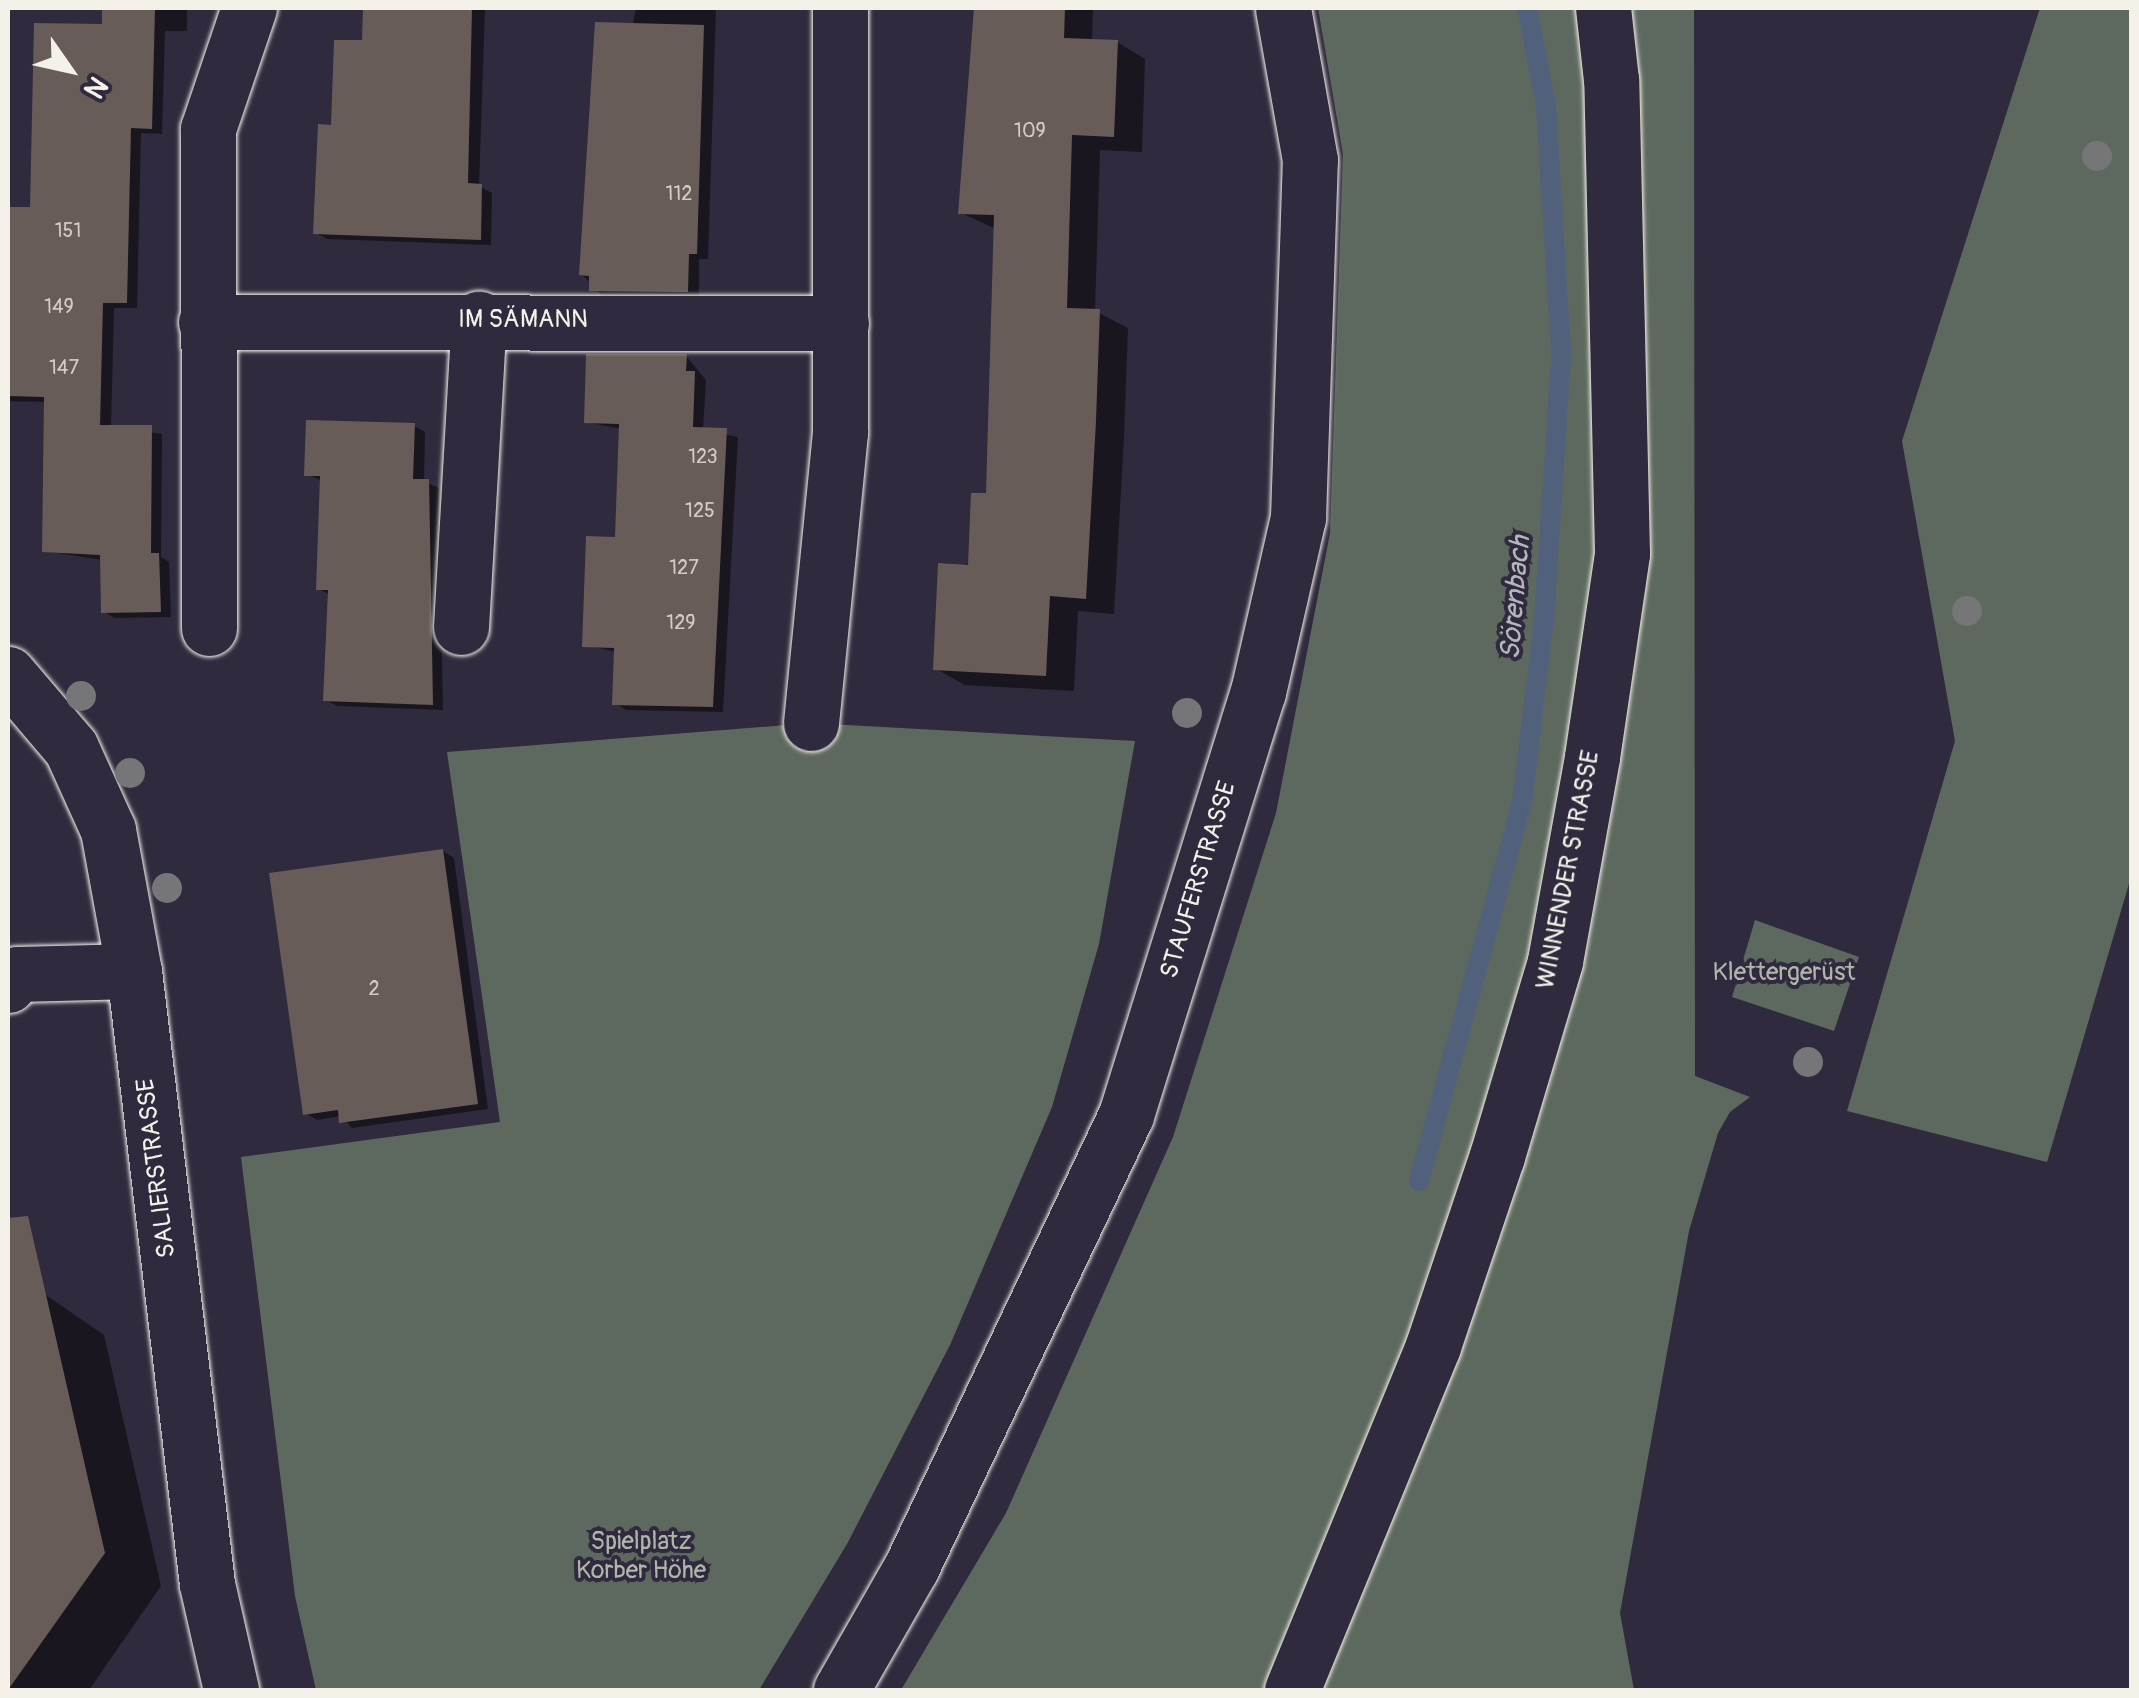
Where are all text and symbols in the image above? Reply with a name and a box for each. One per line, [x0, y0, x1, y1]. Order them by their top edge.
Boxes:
north arrow [20, 20, 120, 120]
text: N [75, 69, 115, 105]
house number: 109 [1014, 118, 1046, 142]
house number: 112 [666, 181, 692, 205]
house number: 151 [55, 218, 81, 242]
house number: 149 [44, 294, 74, 318]
street label: IM SÄMANN [458, 305, 588, 335]
house number: 147 [49, 355, 79, 379]
house number: 123 [688, 444, 718, 468]
house number: 125 [685, 498, 715, 522]
water label: Sörenbach [1494, 535, 1538, 661]
house number: 127 [669, 555, 699, 579]
house number: 129 [666, 610, 696, 634]
street label: WINNENDER STRASSE [1531, 748, 1607, 992]
street label: STAUFERSTRASSE [1155, 778, 1243, 982]
park label: Klettergerüst [1713, 958, 1855, 988]
house number: 2 [368, 976, 380, 1000]
street label: SALIERSTRASSE [131, 1076, 183, 1260]
park label: Spielplatz Korber Höhe [576, 1528, 706, 1587]

